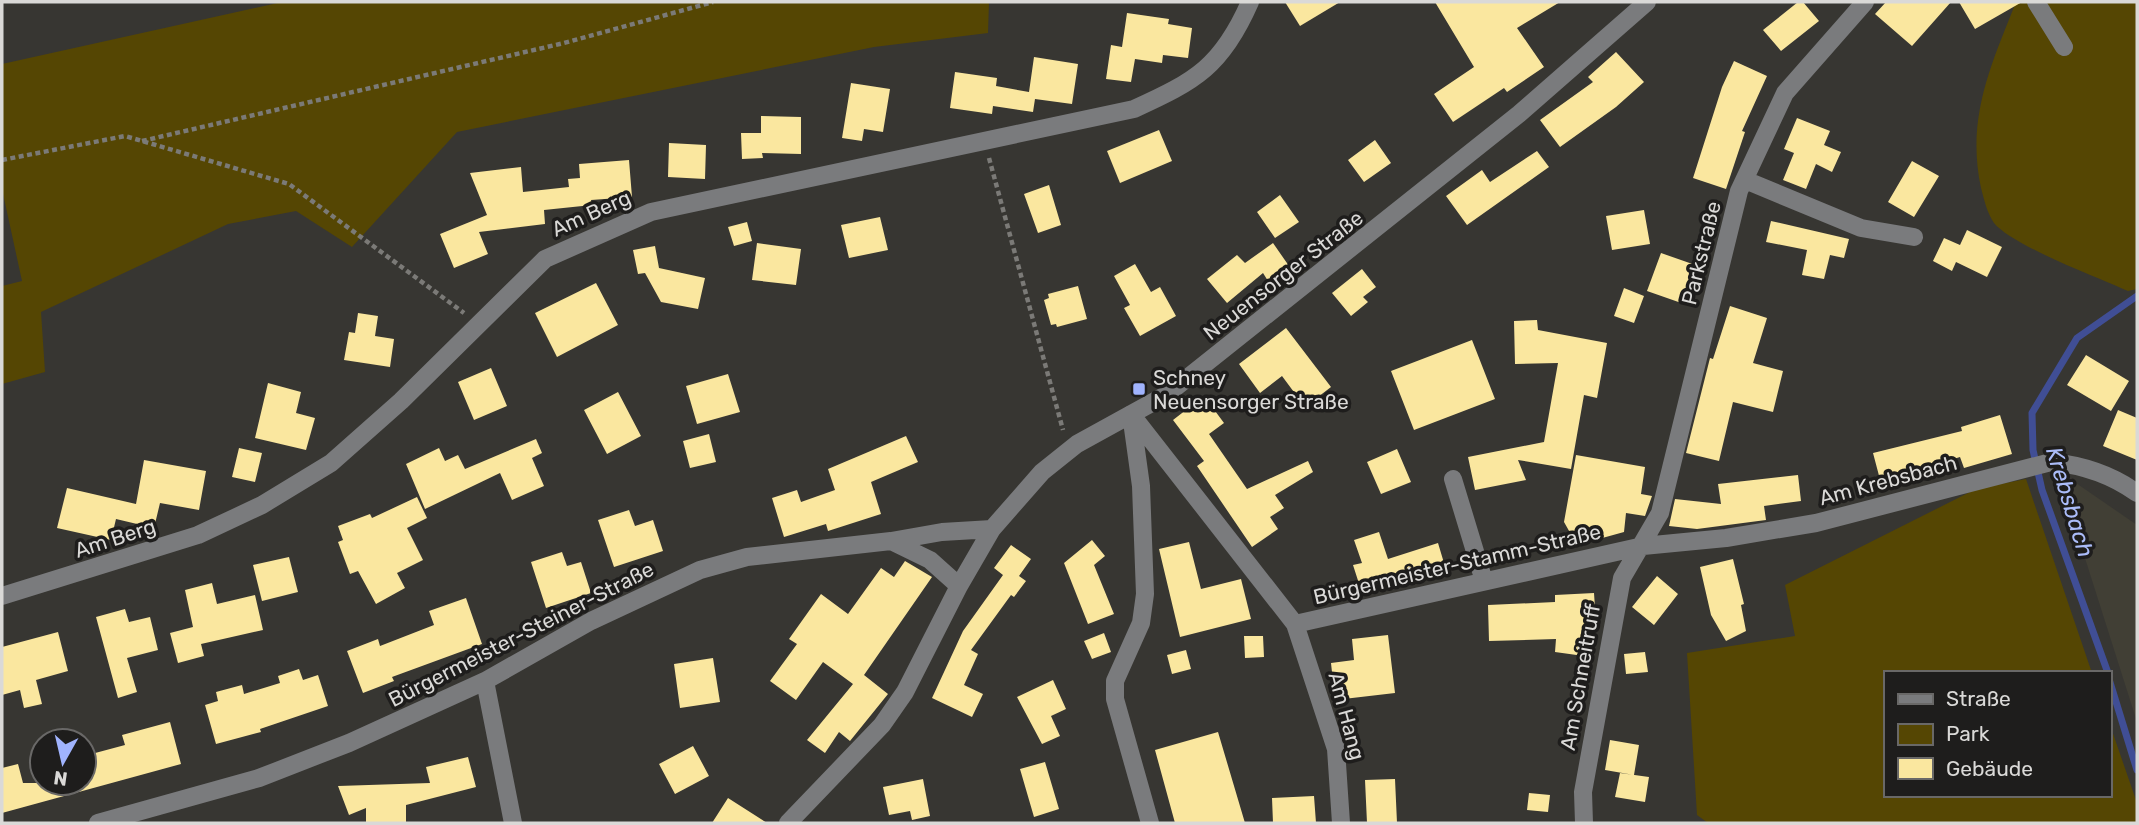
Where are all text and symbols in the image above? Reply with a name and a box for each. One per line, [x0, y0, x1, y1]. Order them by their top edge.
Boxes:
street label: Am Berg [548, 185, 634, 241]
street label: Parkstraße [1676, 199, 1726, 307]
street label: Neuensorger Straße [1198, 205, 1368, 345]
place label: Schney Neuensorger Straße [1153, 365, 1349, 414]
marker: Schney Neuensorger Straße [1131, 381, 1147, 397]
water label: Krebsbach [2040, 443, 2100, 561]
street label: Am Krebsbach [1816, 450, 1960, 510]
street label: Am Berg [71, 513, 159, 563]
street label: Bürgermeister-Stamm-Straße [1311, 519, 1603, 609]
street label: Bürgermeister-Steiner-Straße [384, 556, 658, 712]
street label: Am Schneitruff [1555, 601, 1605, 752]
street label: Am Hang [1323, 669, 1371, 763]
legend [1884, 671, 2111, 797]
text: Straße [1946, 686, 2011, 711]
text: Park [1946, 721, 1990, 746]
north arrow [28, 727, 98, 797]
text: Gebäude [1946, 756, 2033, 781]
text: N [52, 766, 69, 791]

